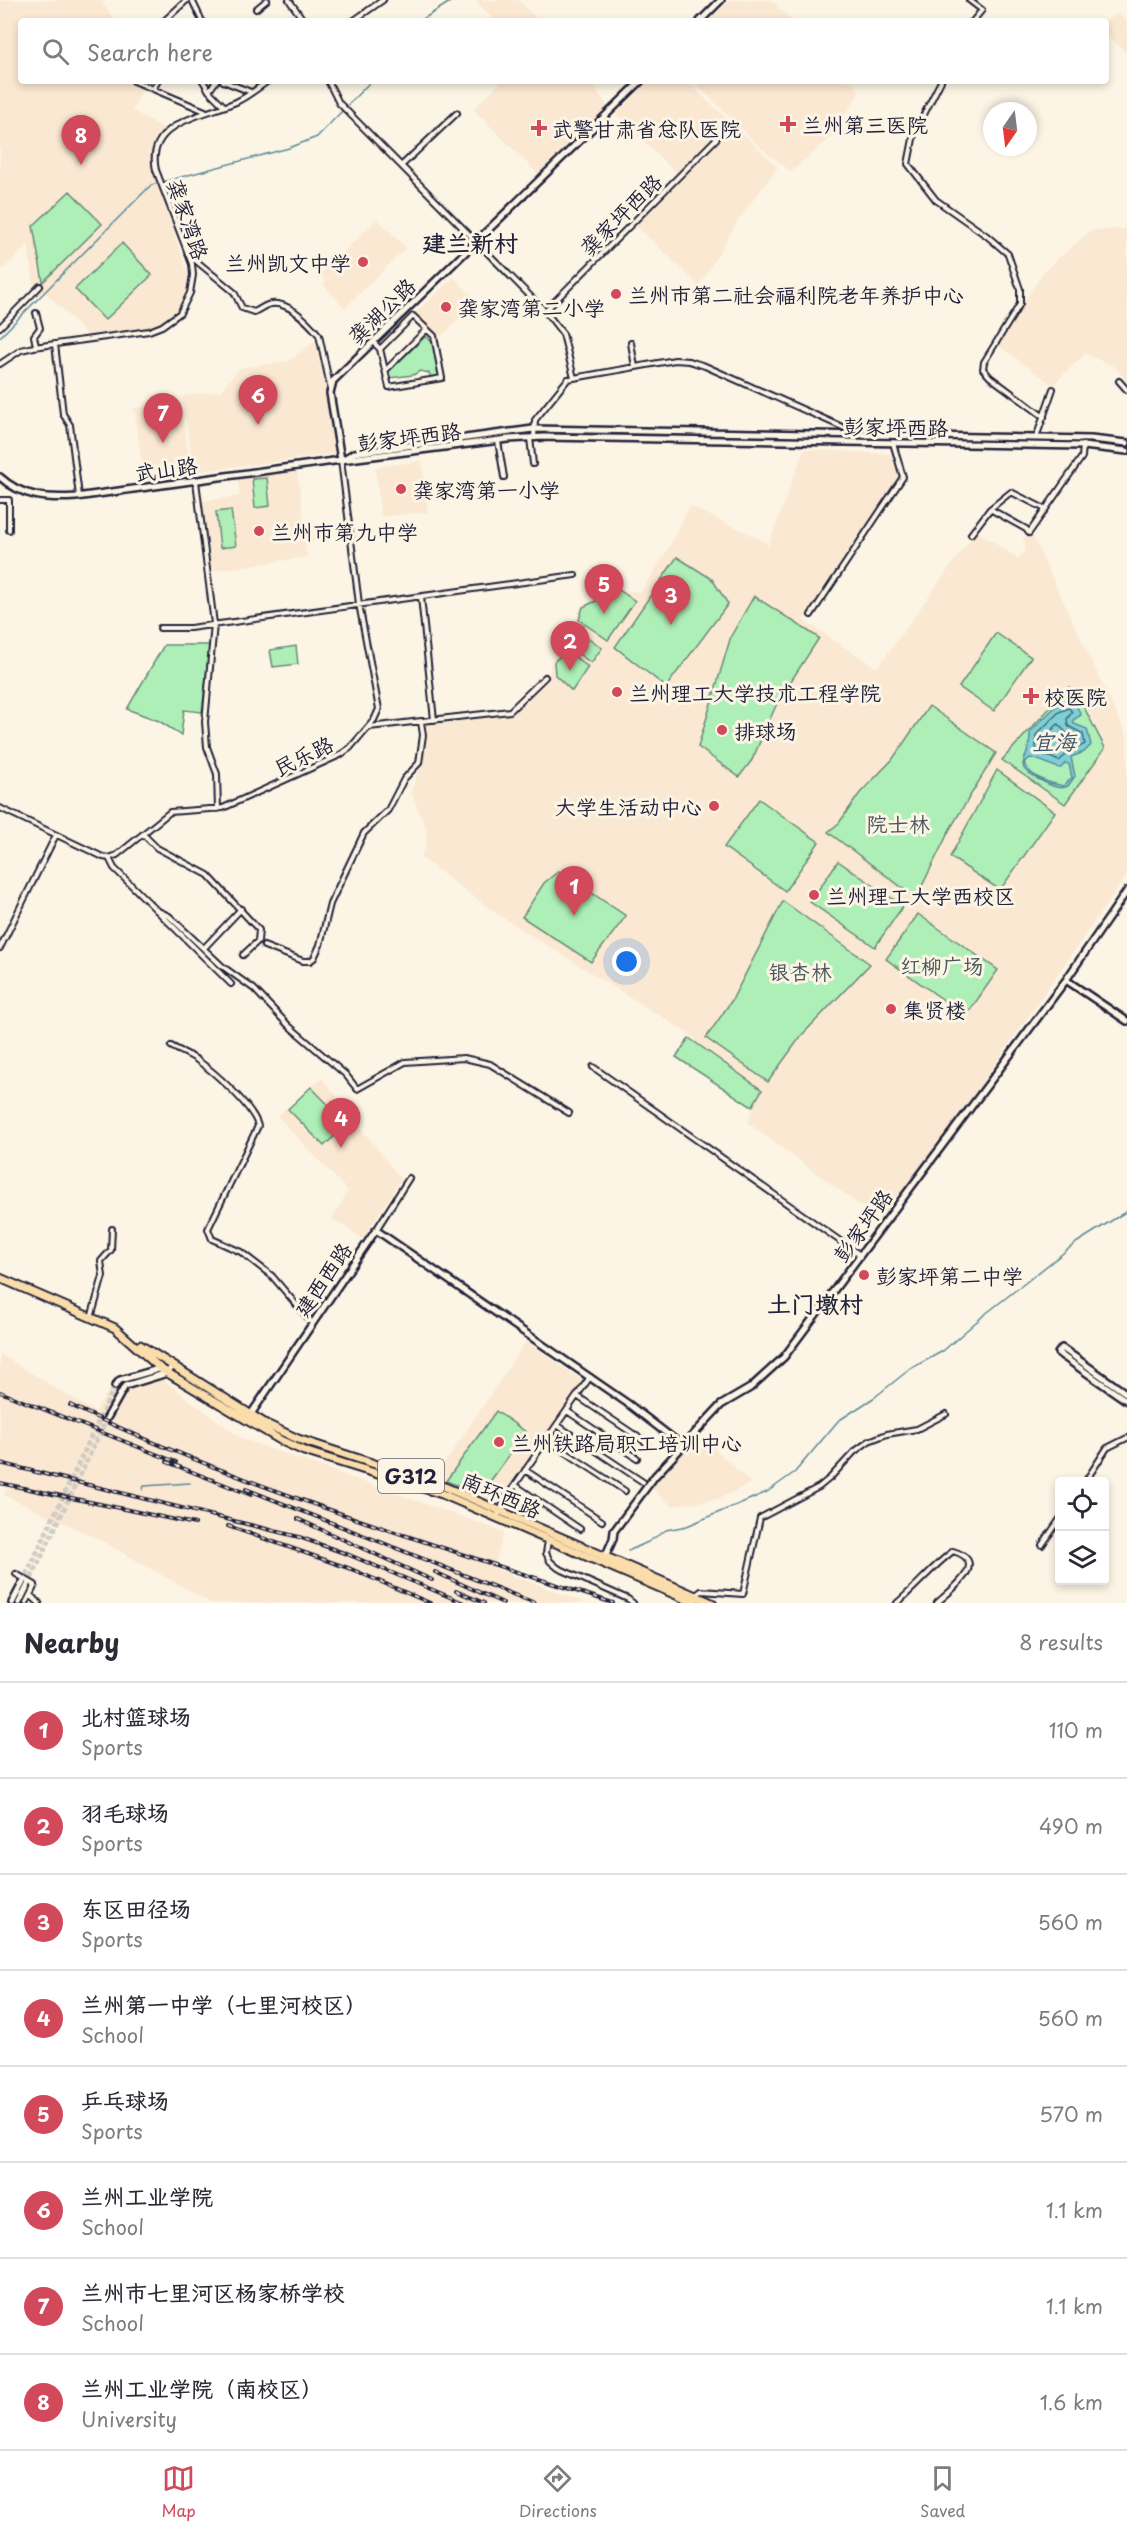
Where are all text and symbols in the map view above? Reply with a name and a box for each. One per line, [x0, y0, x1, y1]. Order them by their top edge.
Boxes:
search box [18, 18, 1109, 84]
icon: search [39, 35, 72, 68]
text: Search here [87, 35, 213, 68]
north arrow [983, 102, 1037, 156]
place label: 兰州第三医院 [802, 108, 928, 140]
place label: 武警甘肃省总队医院 [552, 112, 741, 144]
marker: 兰州第三医院 [779, 115, 797, 133]
pin: 8 [62, 116, 100, 165]
marker: 武警甘肃省总队医院 [530, 119, 548, 137]
street label: 龚家坪西路 [572, 166, 668, 262]
street label: 龚家湾路 [160, 174, 218, 264]
district label: 建兰新村 [422, 224, 518, 260]
place label: 兰州凯文中学 [225, 246, 351, 278]
marker: 兰州凯文中学 [356, 255, 370, 269]
street label: 龚湖公路 [340, 269, 422, 351]
place label: 兰州市第二社会福利院老年养护中心 [628, 278, 964, 310]
marker: 兰州市第二社会福利院老年养护中心 [609, 287, 623, 301]
place label: 龚家湾第二小学 [458, 291, 605, 323]
marker: 龚家湾第二小学 [439, 300, 453, 314]
pin: 6 [238, 376, 278, 425]
pin: 7 [144, 394, 182, 443]
street label: 彭家坪西路 [843, 409, 949, 443]
street label: 彭家坪西路 [355, 414, 463, 458]
street label: 武山路 [133, 448, 199, 488]
place label: 龚家湾第一小学 [413, 473, 560, 505]
marker: 龚家湾第一小学 [394, 482, 408, 496]
place label: 兰州市第九中学 [271, 515, 418, 547]
marker: 兰州市第九中学 [252, 524, 266, 538]
pin: 5 [584, 564, 624, 614]
pin: 3 [652, 576, 690, 625]
pin: 2 [550, 622, 590, 671]
place label: 兰州理工大学技术工程学院 [629, 676, 881, 708]
place label: 校医院 [1044, 680, 1107, 712]
marker: 兰州理工大学技术工程学院 [610, 685, 624, 699]
marker: 校医院 [1022, 687, 1040, 705]
place label: 排球场 [734, 714, 797, 746]
marker: 排球场 [715, 723, 729, 737]
water label: 宜海 [1032, 724, 1078, 757]
street label: 民乐路 [268, 727, 338, 783]
place label: 大学生活动中心 [555, 790, 702, 822]
marker: 大学生活动中心 [707, 799, 721, 813]
park label: 院士林 [867, 807, 930, 839]
pin: 1 [554, 866, 594, 916]
place label: 兰州理工大学西校区 [826, 879, 1015, 911]
marker: 兰州理工大学西校区 [807, 888, 821, 902]
your location [612, 947, 641, 976]
park label: 红柳广场 [900, 949, 984, 981]
park label: 银杏林 [769, 955, 832, 987]
place label: 集贤楼 [903, 993, 966, 1025]
marker: 集贤楼 [884, 1002, 898, 1016]
pin: 4 [322, 1098, 360, 1148]
street label: 彭家坪路 [824, 1182, 900, 1268]
street label: 建西西路 [285, 1235, 359, 1323]
place label: 彭家坪第二中学 [876, 1259, 1023, 1291]
marker: 彭家坪第二中学 [857, 1268, 871, 1282]
district label: 土门墩村 [767, 1285, 863, 1321]
place label: 兰州铁路局职工培训中心 [511, 1426, 742, 1458]
marker: 兰州铁路局职工培训中心 [492, 1435, 506, 1449]
road number: G312 [378, 1459, 444, 1493]
street label: 南环西路 [457, 1463, 547, 1525]
map controls [1055, 1477, 1109, 1585]
button: locate [1055, 1477, 1109, 1531]
button: layers [1055, 1531, 1109, 1585]
text: Nearby [24, 1623, 119, 1662]
text: 8 results [1019, 1627, 1103, 1657]
text: 北村篮球场 [81, 1699, 191, 1732]
text: 1 [39, 1715, 48, 1745]
text: 110 m [1049, 1715, 1103, 1745]
text: Sports [81, 1732, 143, 1762]
text: 羽毛球场 [81, 1795, 169, 1828]
text: 2 [36, 1811, 51, 1841]
text: 490 m [1039, 1811, 1103, 1841]
text: Sports [81, 1828, 143, 1858]
text: 东区田径场 [81, 1891, 191, 1924]
text: 3 [37, 1907, 50, 1937]
text: 560 m [1038, 1907, 1103, 1937]
text: Sports [81, 1924, 143, 1954]
text: 兰州第一中学（七里河校区） [81, 1987, 367, 2020]
text: 4 [37, 2003, 50, 2033]
text: 560 m [1038, 2003, 1103, 2033]
text: School [81, 2020, 144, 2050]
text: 乒乓球场 [81, 2083, 169, 2116]
text: 5 [37, 2099, 50, 2129]
text: 570 m [1039, 2099, 1103, 2129]
text: Sports [81, 2116, 143, 2146]
text: 兰州工业学院 [81, 2179, 213, 2212]
text: 6 [36, 2195, 51, 2225]
text: 1.1 km [1046, 2195, 1103, 2225]
text: School [81, 2212, 144, 2242]
text: 兰州市七里河区杨家桥学校 [81, 2275, 345, 2308]
text: 7 [38, 2291, 49, 2321]
text: 1.1 km [1046, 2291, 1103, 2321]
text: School [81, 2308, 144, 2338]
text: 兰州工业学院（南校区） [81, 2371, 323, 2404]
text: 8 [37, 2387, 50, 2417]
text: 1.6 km [1040, 2387, 1103, 2417]
text: University [81, 2404, 177, 2434]
tab: Map [162, 2462, 196, 2522]
tab: Directions [519, 2462, 597, 2522]
tab: Saved [920, 2462, 965, 2522]

